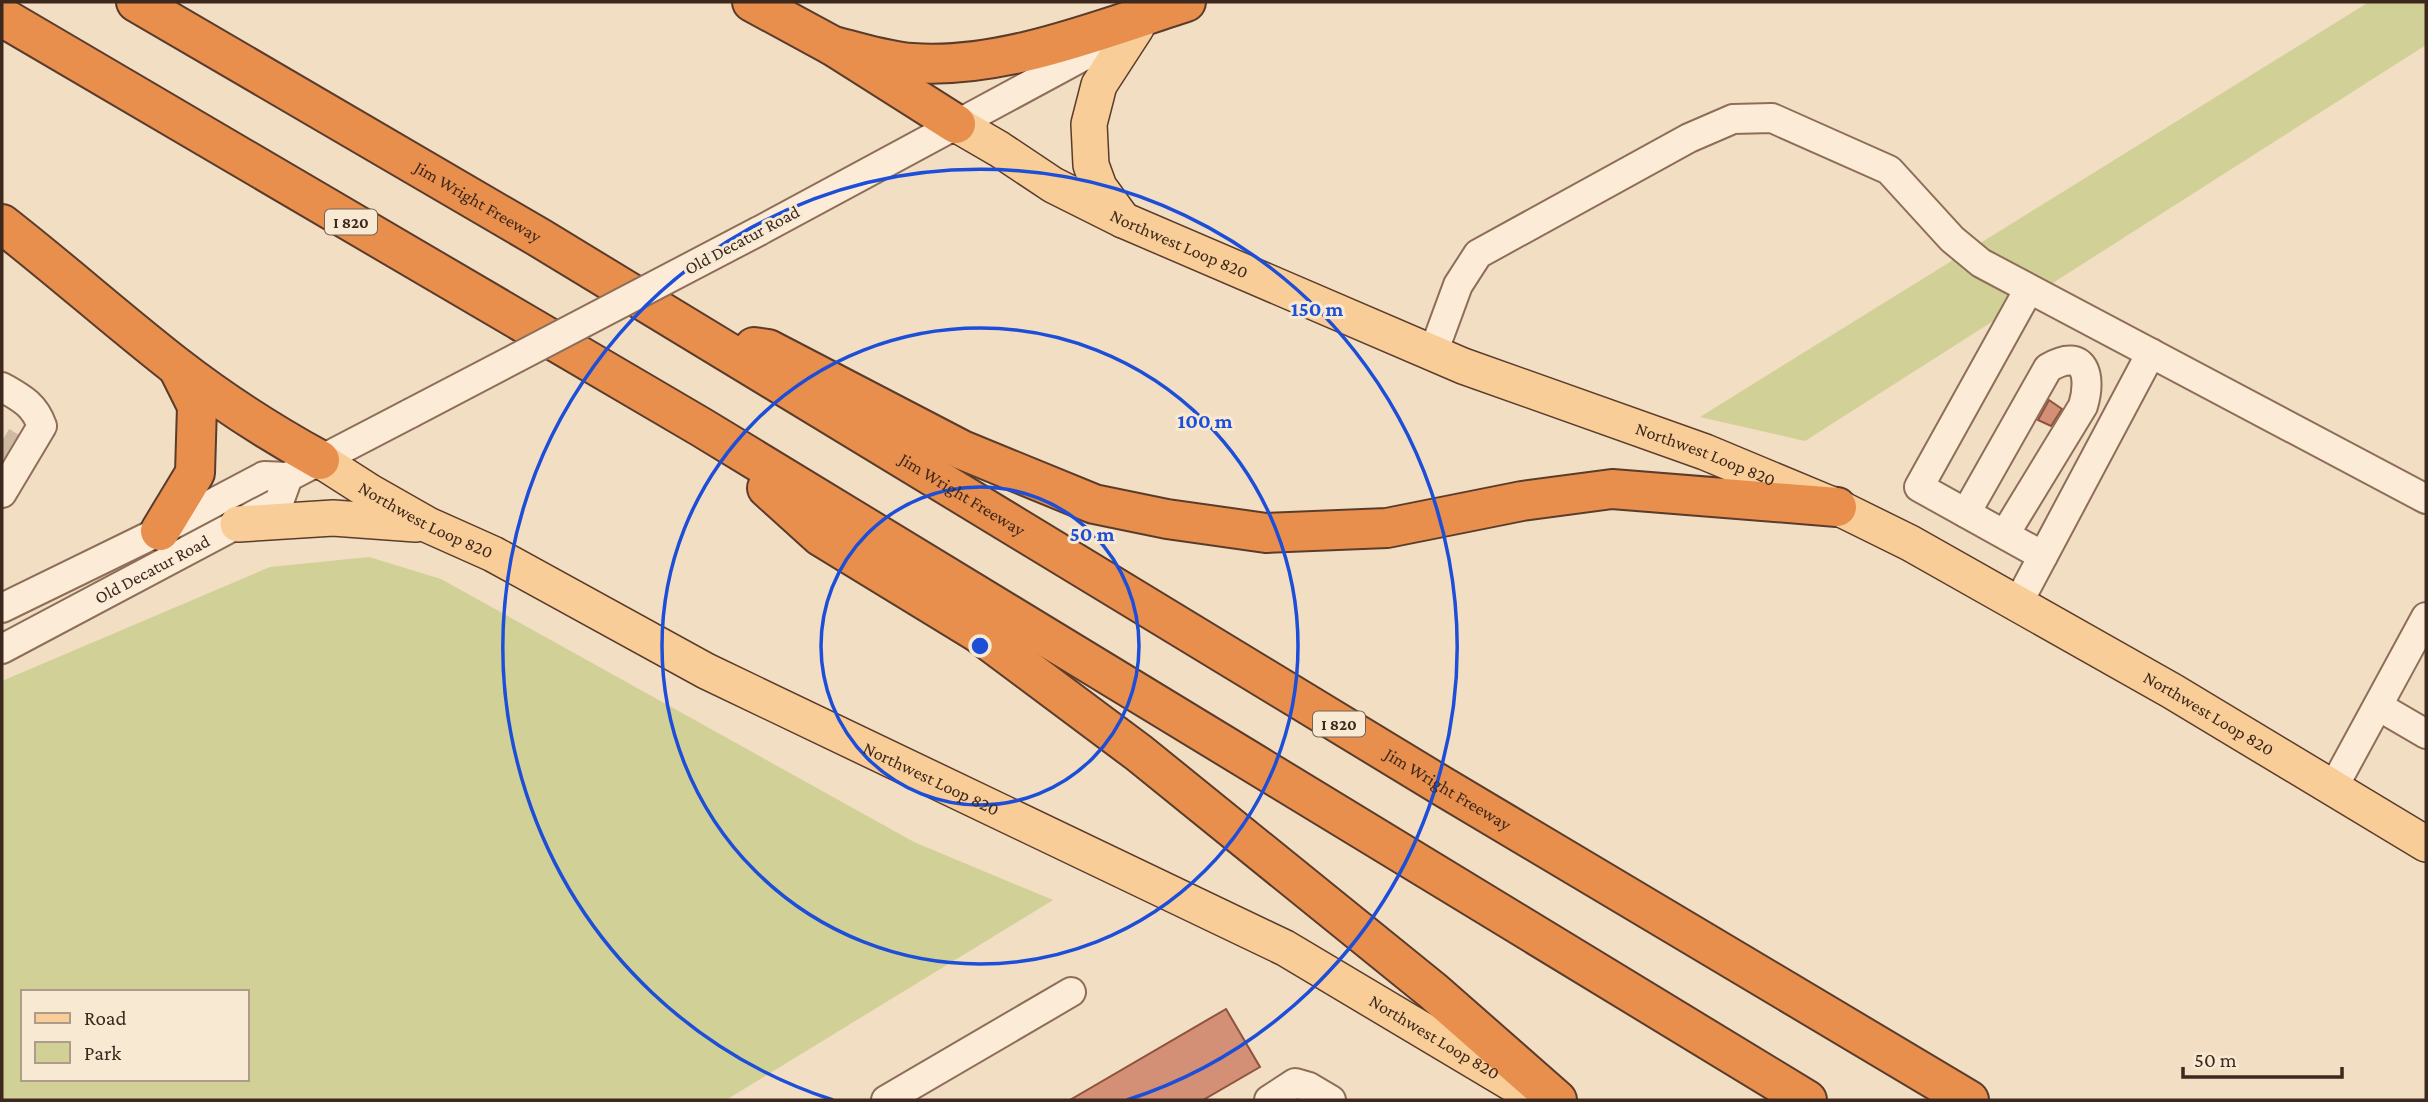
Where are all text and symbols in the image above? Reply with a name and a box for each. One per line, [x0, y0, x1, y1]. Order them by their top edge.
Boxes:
street label: Jim Wright Freeway [409, 156, 545, 247]
street label: Old Decatur Road [681, 201, 803, 279]
street label: Northwest Loop 820 [1107, 205, 1251, 283]
road number: I 820 [325, 210, 377, 234]
text: 150 m [1291, 297, 1344, 321]
text: 100 m [1177, 409, 1233, 433]
street label: Northwest Loop 820 [1633, 418, 1778, 490]
street label: Jim Wright Freeway [894, 448, 1029, 541]
street label: Northwest Loop 820 [355, 477, 496, 563]
text: 50 m [1070, 522, 1115, 546]
street label: Old Decatur Road [91, 530, 214, 608]
centre of rings [968, 634, 992, 658]
street label: Northwest Loop 820 [2140, 667, 2277, 760]
road number: I 820 [1313, 712, 1365, 736]
street label: Northwest Loop 820 [860, 738, 1002, 820]
street label: Jim Wright Freeway [1380, 743, 1515, 835]
legend [21, 990, 248, 1081]
street label: Northwest Loop 820 [1366, 990, 1503, 1084]
text: Road [84, 1006, 127, 1030]
scale bar [2183, 1036, 2342, 1080]
text: Park [84, 1041, 121, 1065]
text: 50 m [2194, 1048, 2237, 1072]

